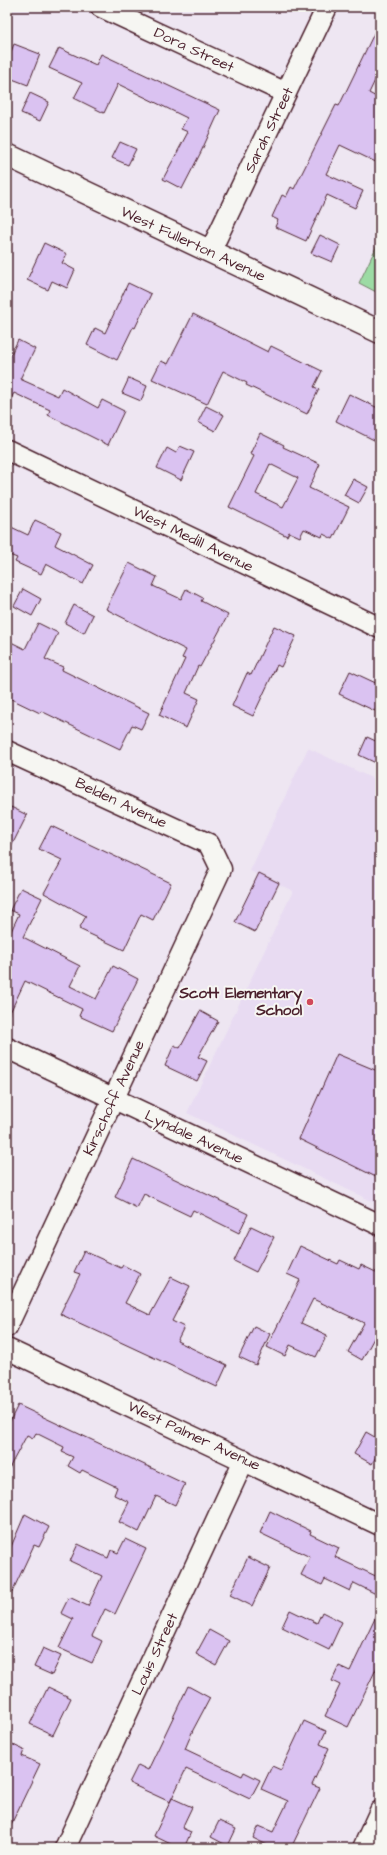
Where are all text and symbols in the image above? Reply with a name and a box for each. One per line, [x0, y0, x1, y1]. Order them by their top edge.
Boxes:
street label: Dora Street [150, 22, 238, 78]
street label: Sarah Street [239, 84, 299, 176]
street label: West Fullerton Avenue [117, 201, 269, 287]
street label: West Medill Avenue [129, 501, 257, 577]
street label: Belden Avenue [72, 773, 170, 833]
place label: Scott Elementary School [178, 983, 303, 1021]
marker: Scott Elementary School [305, 997, 315, 1007]
street label: Kirschoff Avenue [78, 1037, 150, 1159]
street label: Lyndale Avenue [141, 1105, 247, 1170]
street label: West Palmer Avenue [124, 1396, 264, 1476]
street label: Louis Street [127, 1609, 183, 1699]

